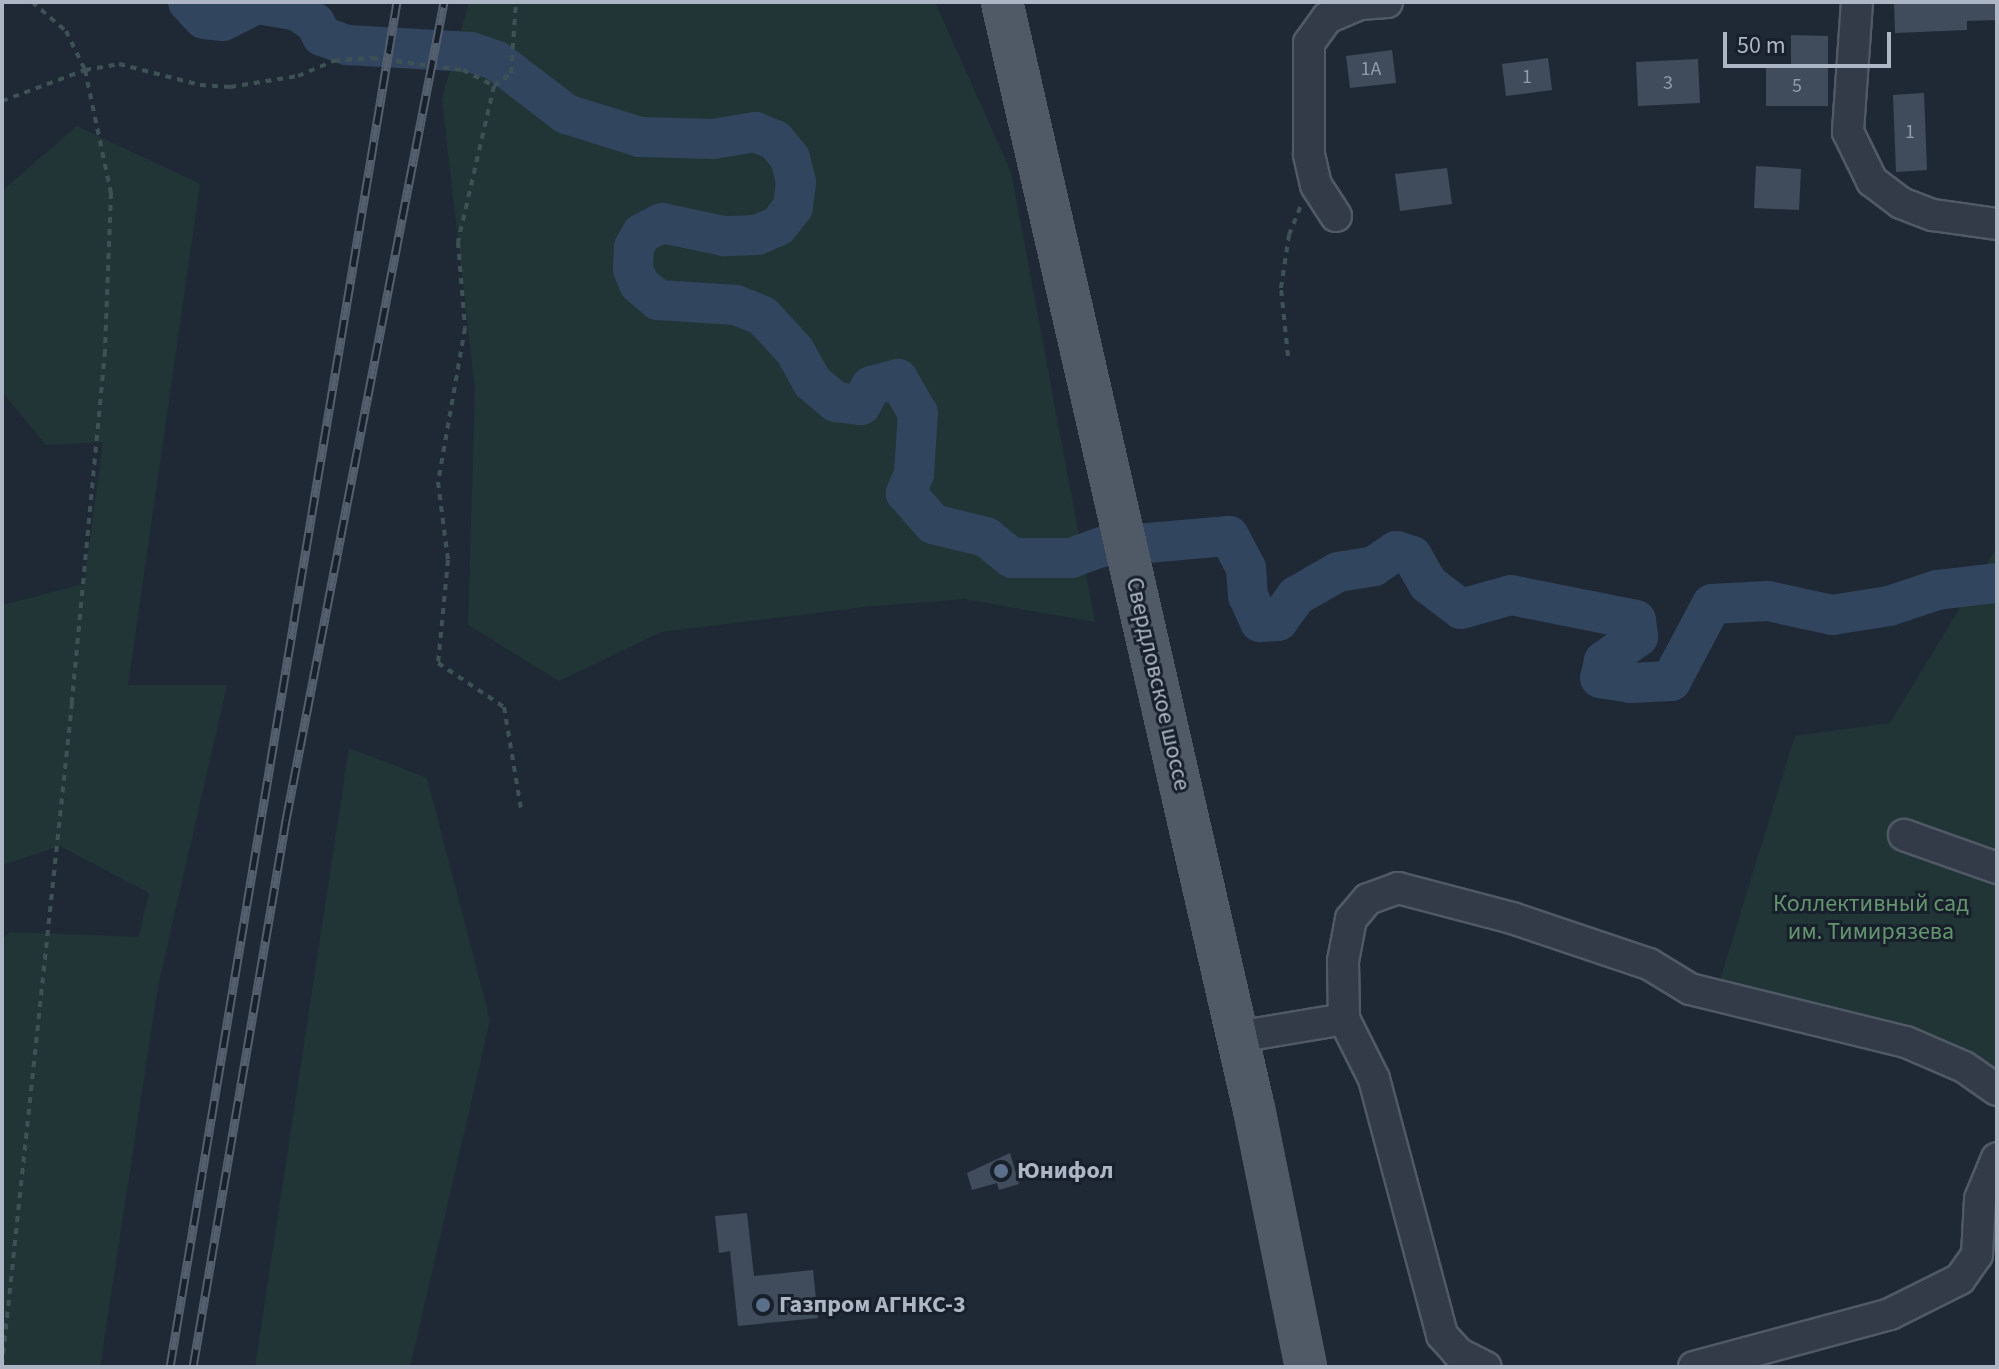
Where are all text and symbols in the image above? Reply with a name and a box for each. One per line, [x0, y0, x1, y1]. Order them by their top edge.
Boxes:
scale bar [1727, 16, 1895, 66]
text: 50 m [1737, 28, 1786, 63]
house number: 1А [1361, 57, 1381, 81]
house number: 1 [1522, 65, 1532, 89]
house number: 3 [1663, 71, 1673, 95]
house number: 5 [1792, 74, 1802, 98]
house number: 1 [1905, 120, 1915, 144]
street label: Свердловское шоссе [1119, 574, 1197, 794]
park label: Коллективный сад им. Тимирязева [1773, 890, 1969, 946]
place label: Юнифол [1017, 1157, 1114, 1185]
marker: Юнифол [992, 1162, 1010, 1180]
place label: Газпром АГНКС-3 [779, 1291, 966, 1319]
marker: Газпром АГНКС-3 [754, 1296, 772, 1314]

